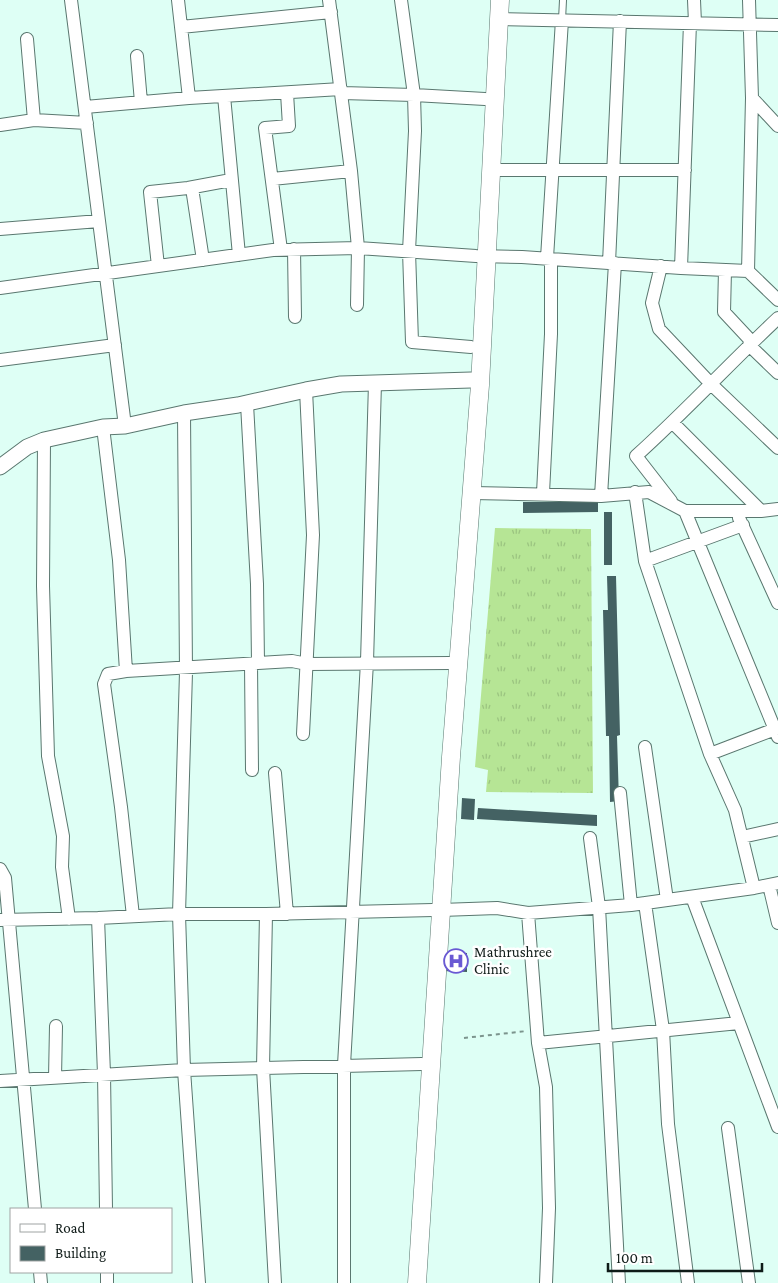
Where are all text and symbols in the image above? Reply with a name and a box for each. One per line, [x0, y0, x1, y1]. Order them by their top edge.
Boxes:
place label: Mathrushree Clinic [474, 944, 552, 977]
hospital icon: Mathrushree Clinic [443, 948, 469, 974]
legend [10, 1208, 172, 1273]
text: Road [55, 1220, 86, 1236]
scale bar [608, 1240, 762, 1272]
text: Building [55, 1245, 106, 1262]
text: 100 m [616, 1250, 653, 1266]

